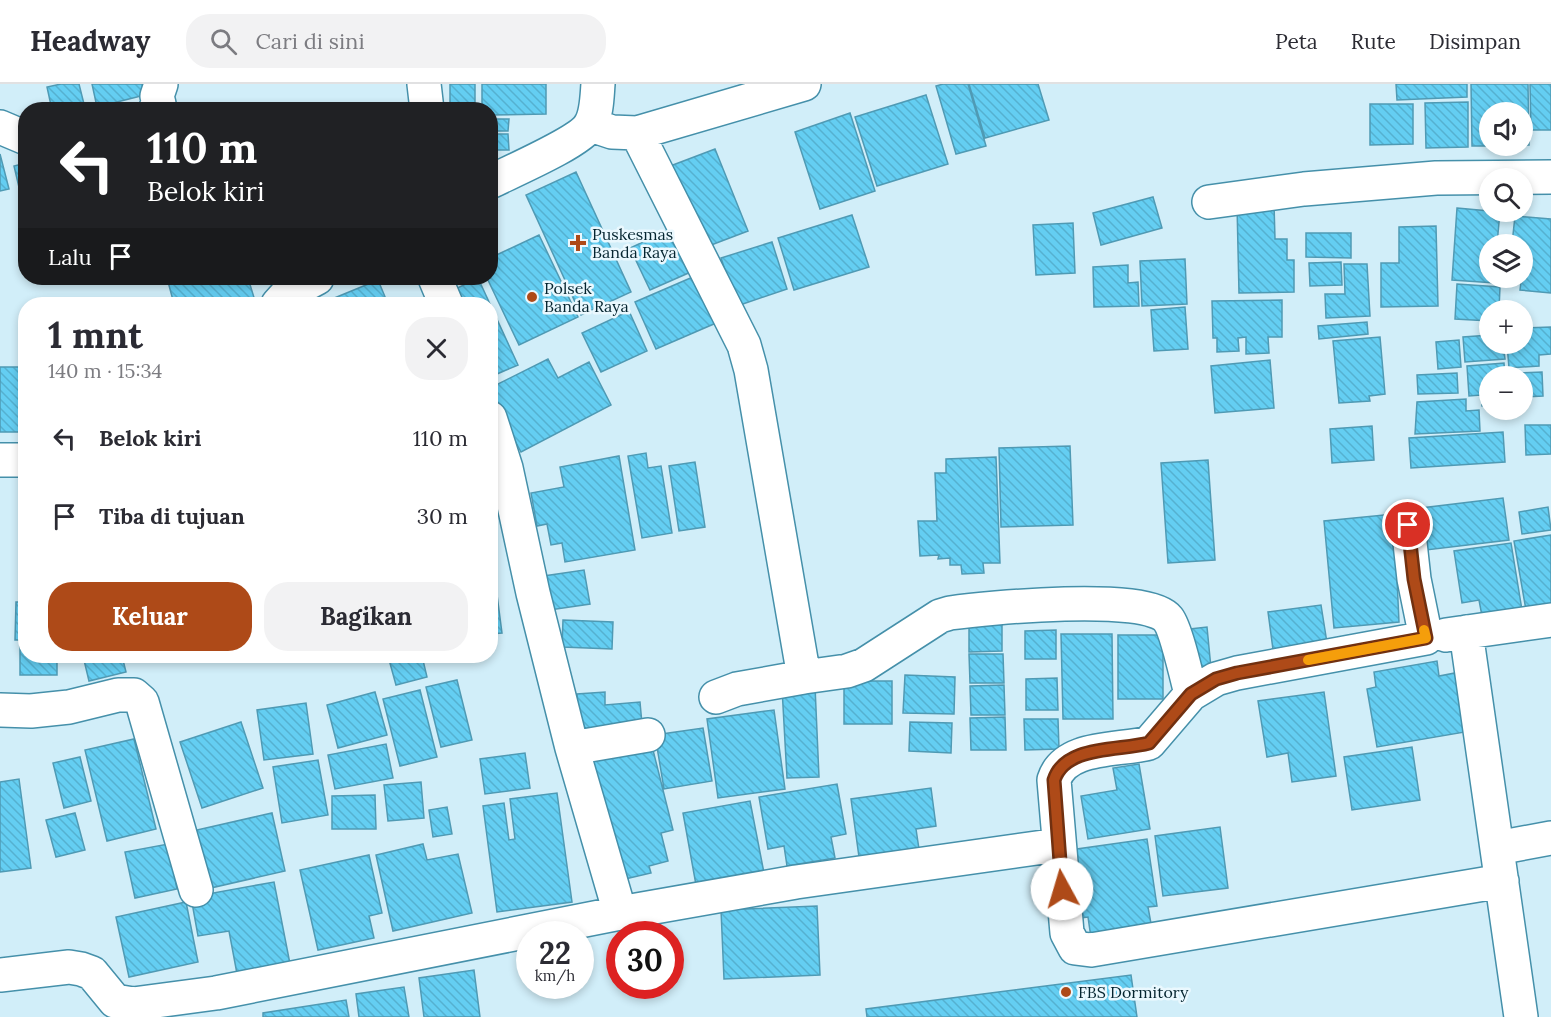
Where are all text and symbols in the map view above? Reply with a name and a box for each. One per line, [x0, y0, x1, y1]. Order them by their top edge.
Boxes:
search box [186, 14, 606, 68]
text: Headway [30, 23, 150, 59]
icon: search [207, 25, 240, 58]
text: Cari di sini [255, 27, 365, 55]
text: Peta [1275, 28, 1318, 55]
text: Rute [1351, 28, 1396, 55]
text: Disimpan [1429, 28, 1521, 55]
map controls [1479, 102, 1533, 420]
button: sound [1479, 102, 1533, 156]
text: 110 m [147, 121, 258, 175]
icon: left [48, 126, 126, 204]
button: search [1479, 168, 1533, 222]
text: Belok kiri [147, 174, 265, 208]
place label: Puskesmas Banda Raya [592, 224, 677, 262]
marker: Puskesmas Banda Raya [569, 234, 587, 252]
button: layers [1479, 234, 1533, 288]
icon: arrive [104, 240, 137, 273]
text: Lalu [48, 243, 92, 271]
place label: Polsek Banda Raya [544, 278, 629, 316]
marker: Polsek Banda Raya [525, 290, 539, 304]
button: + [1479, 300, 1533, 354]
text: 1 mnt [48, 312, 143, 358]
button: close [405, 317, 468, 380]
text: 140 m · 15:34 [48, 358, 162, 383]
button: − [1479, 366, 1533, 420]
icon: left [48, 422, 81, 455]
text: Belok kiri [99, 424, 201, 452]
text: 110 m [413, 424, 468, 452]
pin [1382, 499, 1433, 550]
icon: arrive [48, 500, 81, 533]
text: Tiba di tujuan [99, 502, 245, 530]
text: 30 m [417, 502, 468, 530]
icon: arrive [1391, 508, 1424, 541]
button: Keluar [48, 582, 252, 651]
button: Bagikan [264, 582, 468, 651]
position arrow [1030, 857, 1094, 921]
speed limit sign: 30 [606, 921, 684, 999]
text: 22 [539, 934, 571, 972]
text: km/h [535, 966, 575, 985]
place label: FBS Dormitory [1078, 982, 1189, 1002]
marker: FBS Dormitory [1059, 985, 1073, 999]

